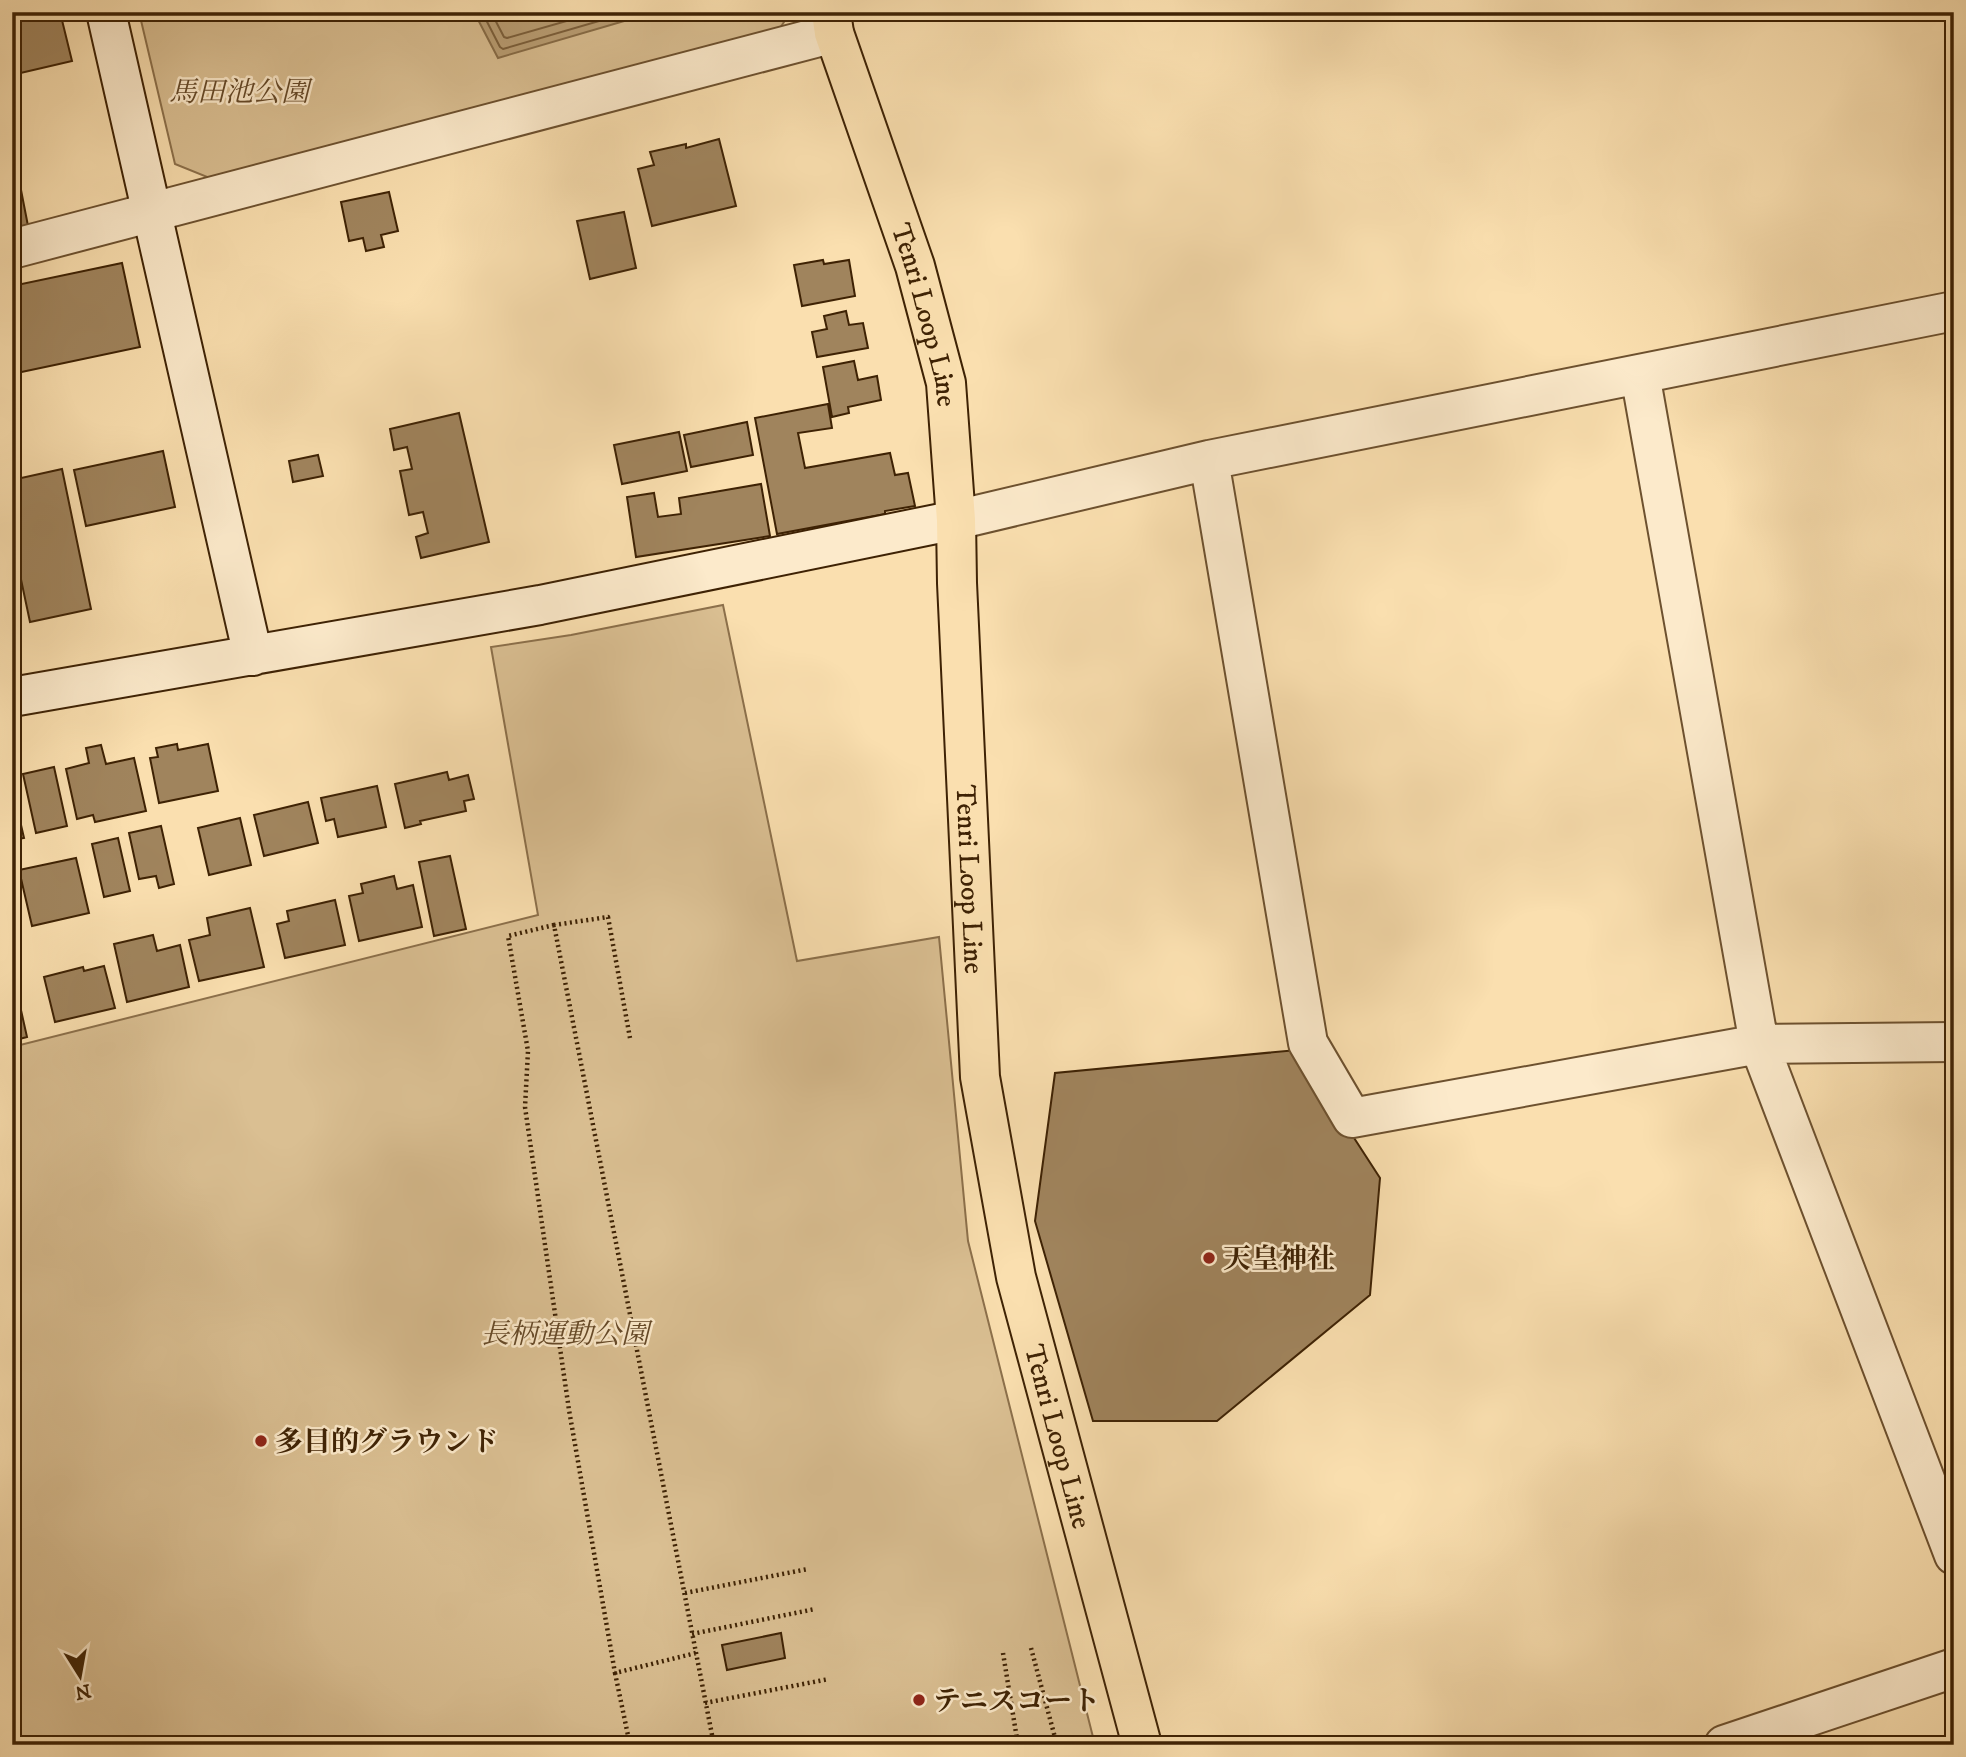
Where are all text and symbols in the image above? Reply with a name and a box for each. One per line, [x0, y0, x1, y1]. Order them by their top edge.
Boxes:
park label: 馬田池公園 [169, 75, 313, 110]
street label: Tenri Loop Line [882, 219, 964, 408]
street label: Tenri Loop Line [947, 784, 991, 975]
place label: 天皇神社 [1223, 1242, 1335, 1277]
marker: 天皇神社 [1201, 1250, 1217, 1266]
park label: 長柄運動公園 [481, 1317, 653, 1352]
street label: Tenri Loop Line [1016, 1341, 1099, 1533]
place label: 多目的グラウンド [275, 1425, 499, 1460]
marker: 多目的グラウンド [253, 1433, 269, 1449]
north arrow [46, 1642, 116, 1712]
text: N [73, 1678, 93, 1704]
place label: テニスコート [933, 1684, 1100, 1719]
marker: テニスコート [911, 1692, 927, 1708]

